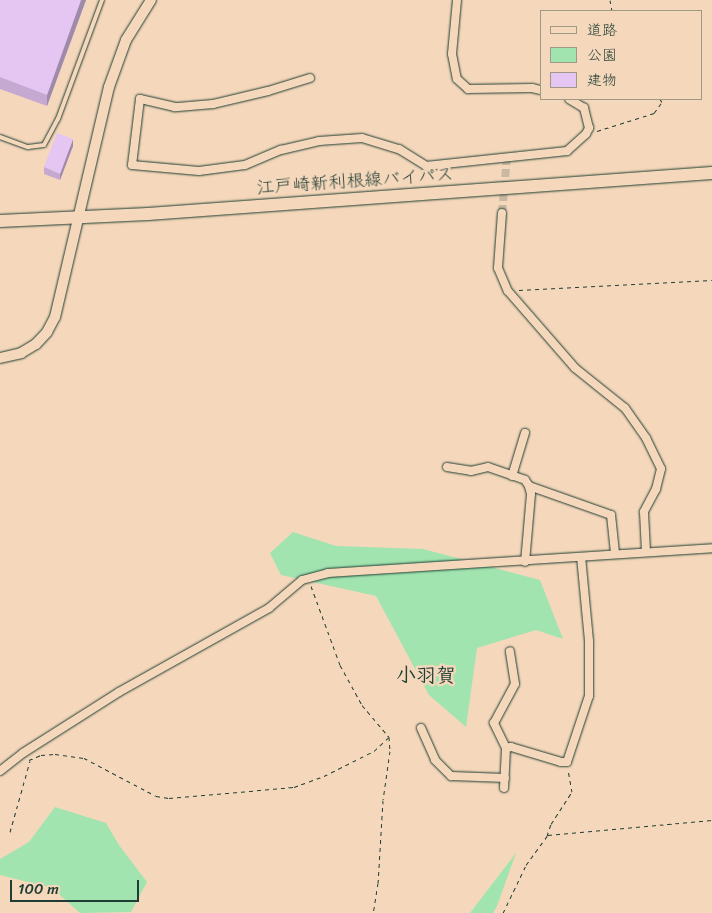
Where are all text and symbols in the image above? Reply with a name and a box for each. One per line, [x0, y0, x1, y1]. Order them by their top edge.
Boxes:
legend [540, 10, 702, 100]
text: 道路 [587, 17, 617, 43]
text: 公園 [587, 42, 617, 68]
text: 建物 [587, 67, 617, 93]
street label: 江戸崎新利根線バイパス [255, 163, 455, 199]
district label: 小羽賀 [396, 663, 456, 687]
scale bar [12, 870, 141, 902]
text: 100 m [18, 876, 59, 902]

